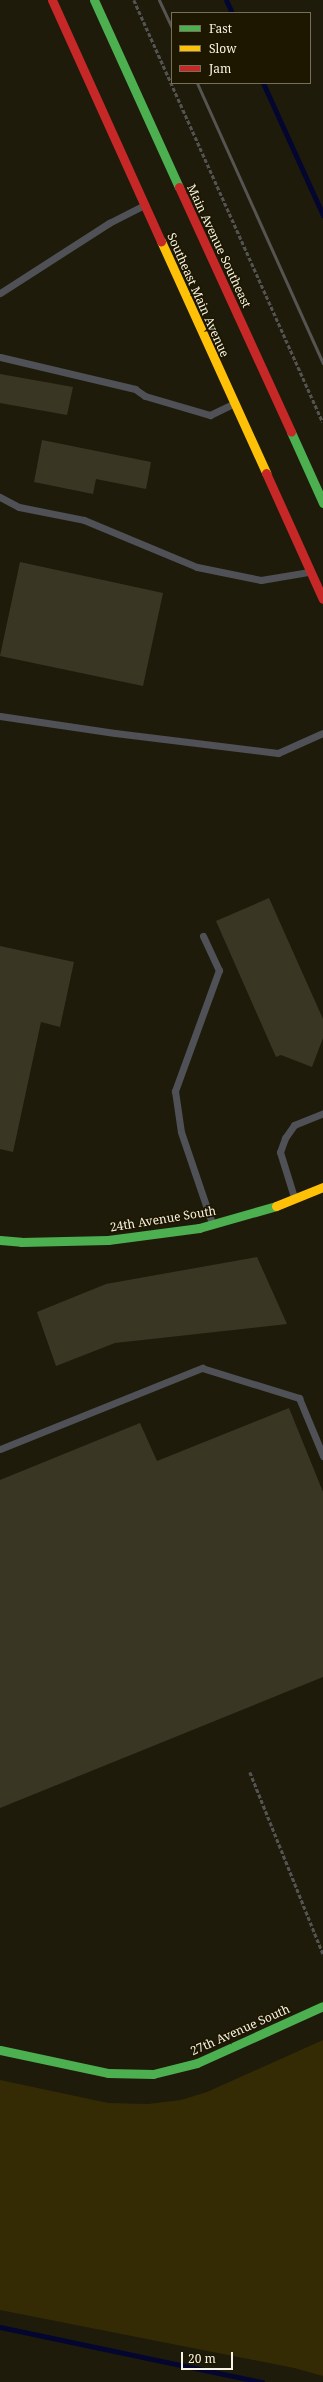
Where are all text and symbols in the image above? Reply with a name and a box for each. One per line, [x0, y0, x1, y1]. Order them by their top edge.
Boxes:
legend [171, 12, 311, 84]
text: Fast [209, 20, 232, 37]
text: Slow [209, 40, 237, 57]
text: Jam [209, 60, 231, 77]
street label: Main Avenue Southeast [184, 182, 254, 310]
street label: Southeast Main Avenue [164, 231, 232, 359]
street label: 24th Avenue South [109, 1203, 217, 1235]
street label: 27th Avenue South [188, 2002, 292, 2058]
scale bar [183, 2344, 235, 2370]
text: 20 m [188, 2350, 216, 2367]

